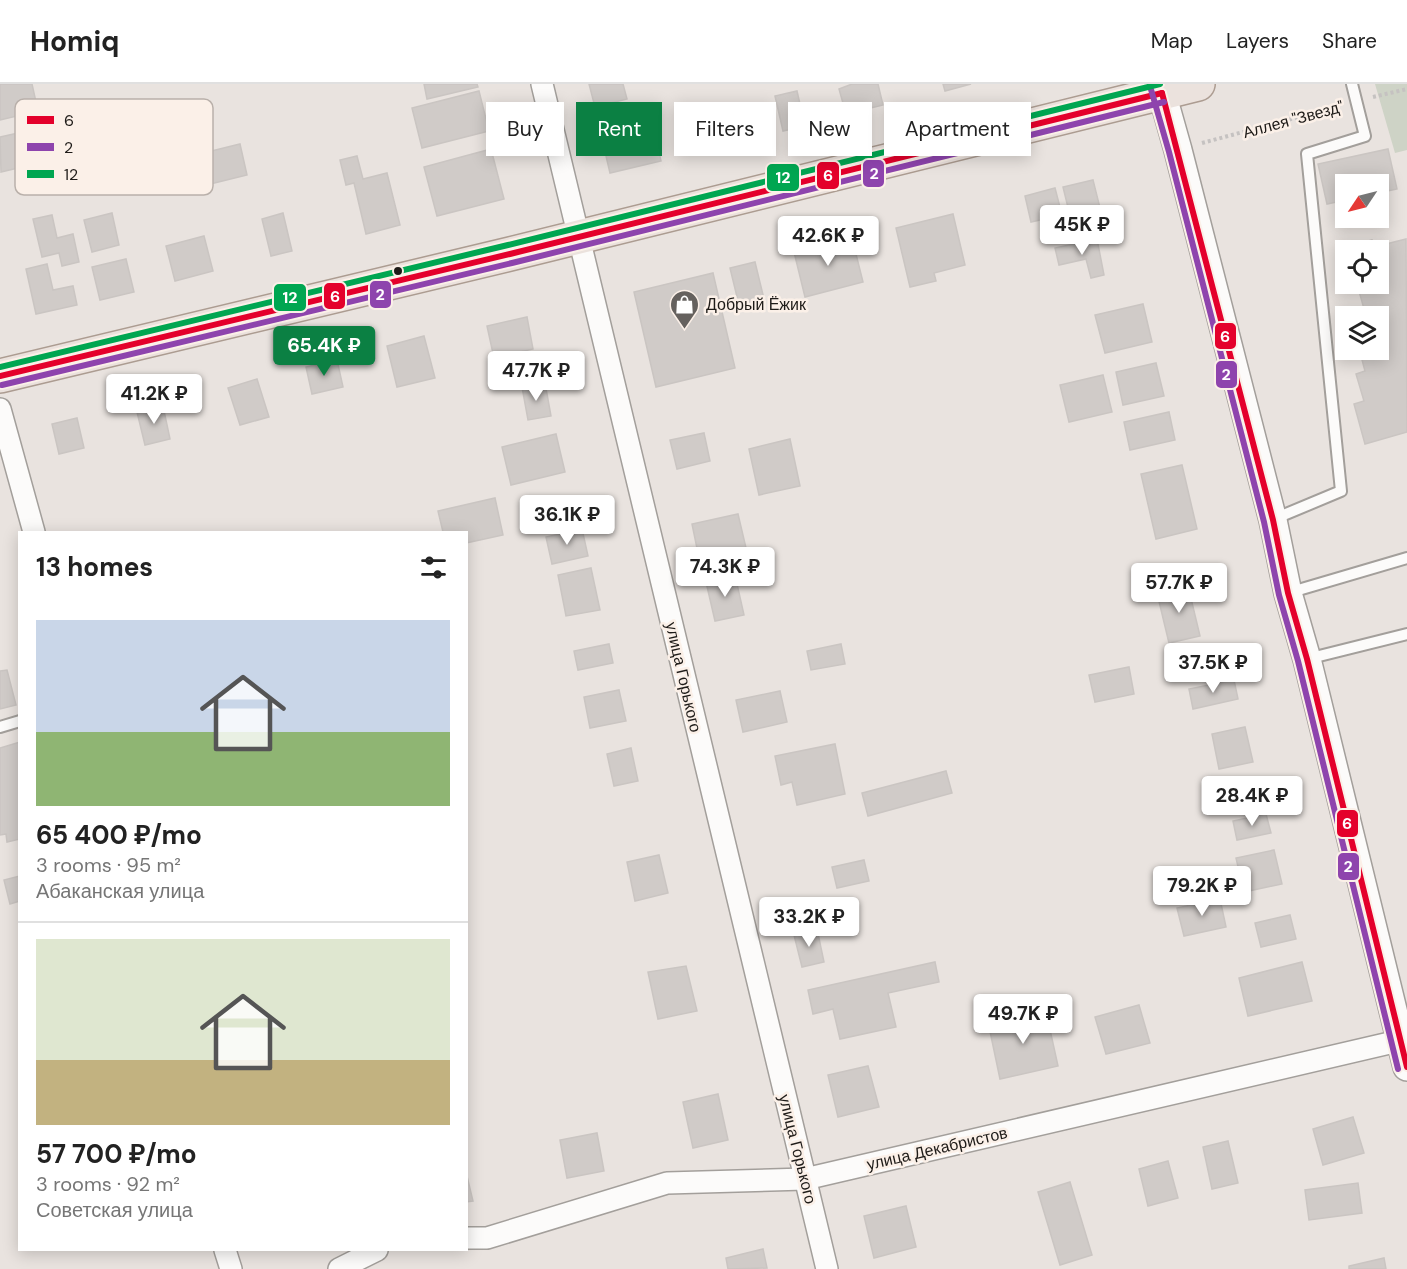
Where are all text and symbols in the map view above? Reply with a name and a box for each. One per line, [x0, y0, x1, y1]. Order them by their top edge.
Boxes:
text: Homiq [30, 23, 119, 60]
text: Map [1151, 27, 1193, 55]
text: Layers [1226, 27, 1289, 55]
text: Share [1322, 27, 1377, 55]
street label: Аллея "Звезд" [1241, 96, 1346, 143]
legend [15, 99, 213, 195]
chip: Buy [486, 102, 564, 156]
chip: Rent [576, 102, 662, 156]
chip: Filters [674, 102, 776, 156]
chip: New [788, 102, 872, 156]
chip: Apartment [884, 102, 1031, 156]
text: 6 [64, 110, 74, 131]
text: 2 [64, 137, 73, 158]
line badge: 2 [862, 159, 885, 188]
line badge: 6 [816, 161, 840, 190]
line badge: 12 [766, 163, 800, 192]
text: 2 [869, 163, 879, 184]
text: 12 [64, 164, 78, 185]
text: 6 [823, 165, 833, 186]
text: 12 [775, 167, 791, 188]
north arrow [1335, 174, 1389, 228]
map controls [1335, 174, 1389, 360]
pin: 45K ₽ [1040, 205, 1124, 256]
text: 45K ₽ [1054, 211, 1110, 237]
pin: 42.6K ₽ [773, 216, 883, 267]
text: 42.6K ₽ [792, 222, 864, 248]
button: locate [1335, 240, 1389, 294]
unlabelled marker [392, 265, 404, 277]
line badge: 2 [369, 280, 392, 309]
line badge: 6 [323, 282, 346, 310]
line badge: 12 [273, 283, 307, 312]
text: 2 [375, 284, 385, 305]
text: 6 [330, 286, 340, 307]
text: 12 [282, 287, 298, 308]
shop icon: Добрый Ёжик [669, 288, 701, 330]
place label: Добрый Ёжик [706, 294, 807, 315]
button: layers [1335, 306, 1389, 360]
line badge: 6 [1214, 322, 1237, 350]
pin: 65.4K ₽ [269, 326, 379, 377]
text: 6 [1220, 326, 1230, 347]
text: 65.4K ₽ [287, 332, 361, 358]
pin: 47.7K ₽ [481, 351, 591, 402]
text: 47.7K ₽ [502, 357, 570, 383]
line badge: 2 [1215, 360, 1238, 389]
text: 2 [1221, 364, 1231, 385]
pin: 41.2K ₽ [99, 374, 209, 425]
text: 41.2K ₽ [120, 380, 188, 406]
pin: 36.1K ₽ [512, 495, 622, 546]
text: 36.1K ₽ [534, 501, 600, 527]
pin: 74.3K ₽ [670, 547, 780, 598]
text: 13 homes [36, 550, 153, 584]
icon: filters [417, 551, 450, 584]
text: 74.3K ₽ [690, 553, 760, 579]
pin: 57.7K ₽ [1124, 563, 1234, 614]
text: 57.7K ₽ [1145, 569, 1213, 595]
street label: улица Горького [661, 620, 706, 734]
pin: 37.5K ₽ [1158, 643, 1268, 694]
text: 37.5K ₽ [1178, 649, 1248, 675]
icon: home [189, 659, 297, 767]
pin: 28.4K ₽ [1197, 776, 1307, 827]
text: 28.4K ₽ [1216, 782, 1288, 808]
line badge: 6 [1336, 809, 1359, 838]
text: 6 [1342, 813, 1352, 834]
text: 65 400 ₽/mo [36, 818, 202, 852]
text: 3 rooms · 95 m² [36, 852, 181, 878]
line badge: 2 [1337, 852, 1360, 881]
text: 2 [1343, 856, 1353, 877]
pin: 79.2K ₽ [1147, 866, 1257, 917]
text: 79.2K ₽ [1167, 872, 1237, 898]
text: Абаканская улица [36, 878, 204, 904]
pin: 33.2K ₽ [754, 897, 864, 948]
text: 33.2K ₽ [773, 903, 845, 929]
icon: home [189, 978, 297, 1086]
pin: 49.7K ₽ [968, 994, 1078, 1045]
text: 49.7K ₽ [987, 1000, 1059, 1026]
street label: улица Горького [774, 1092, 821, 1206]
street label: улица Декабристов [865, 1122, 1010, 1175]
text: 57 700 ₽/mo [36, 1137, 197, 1171]
text: 3 rooms · 92 m² [36, 1171, 180, 1197]
text: Советская улица [36, 1197, 193, 1223]

